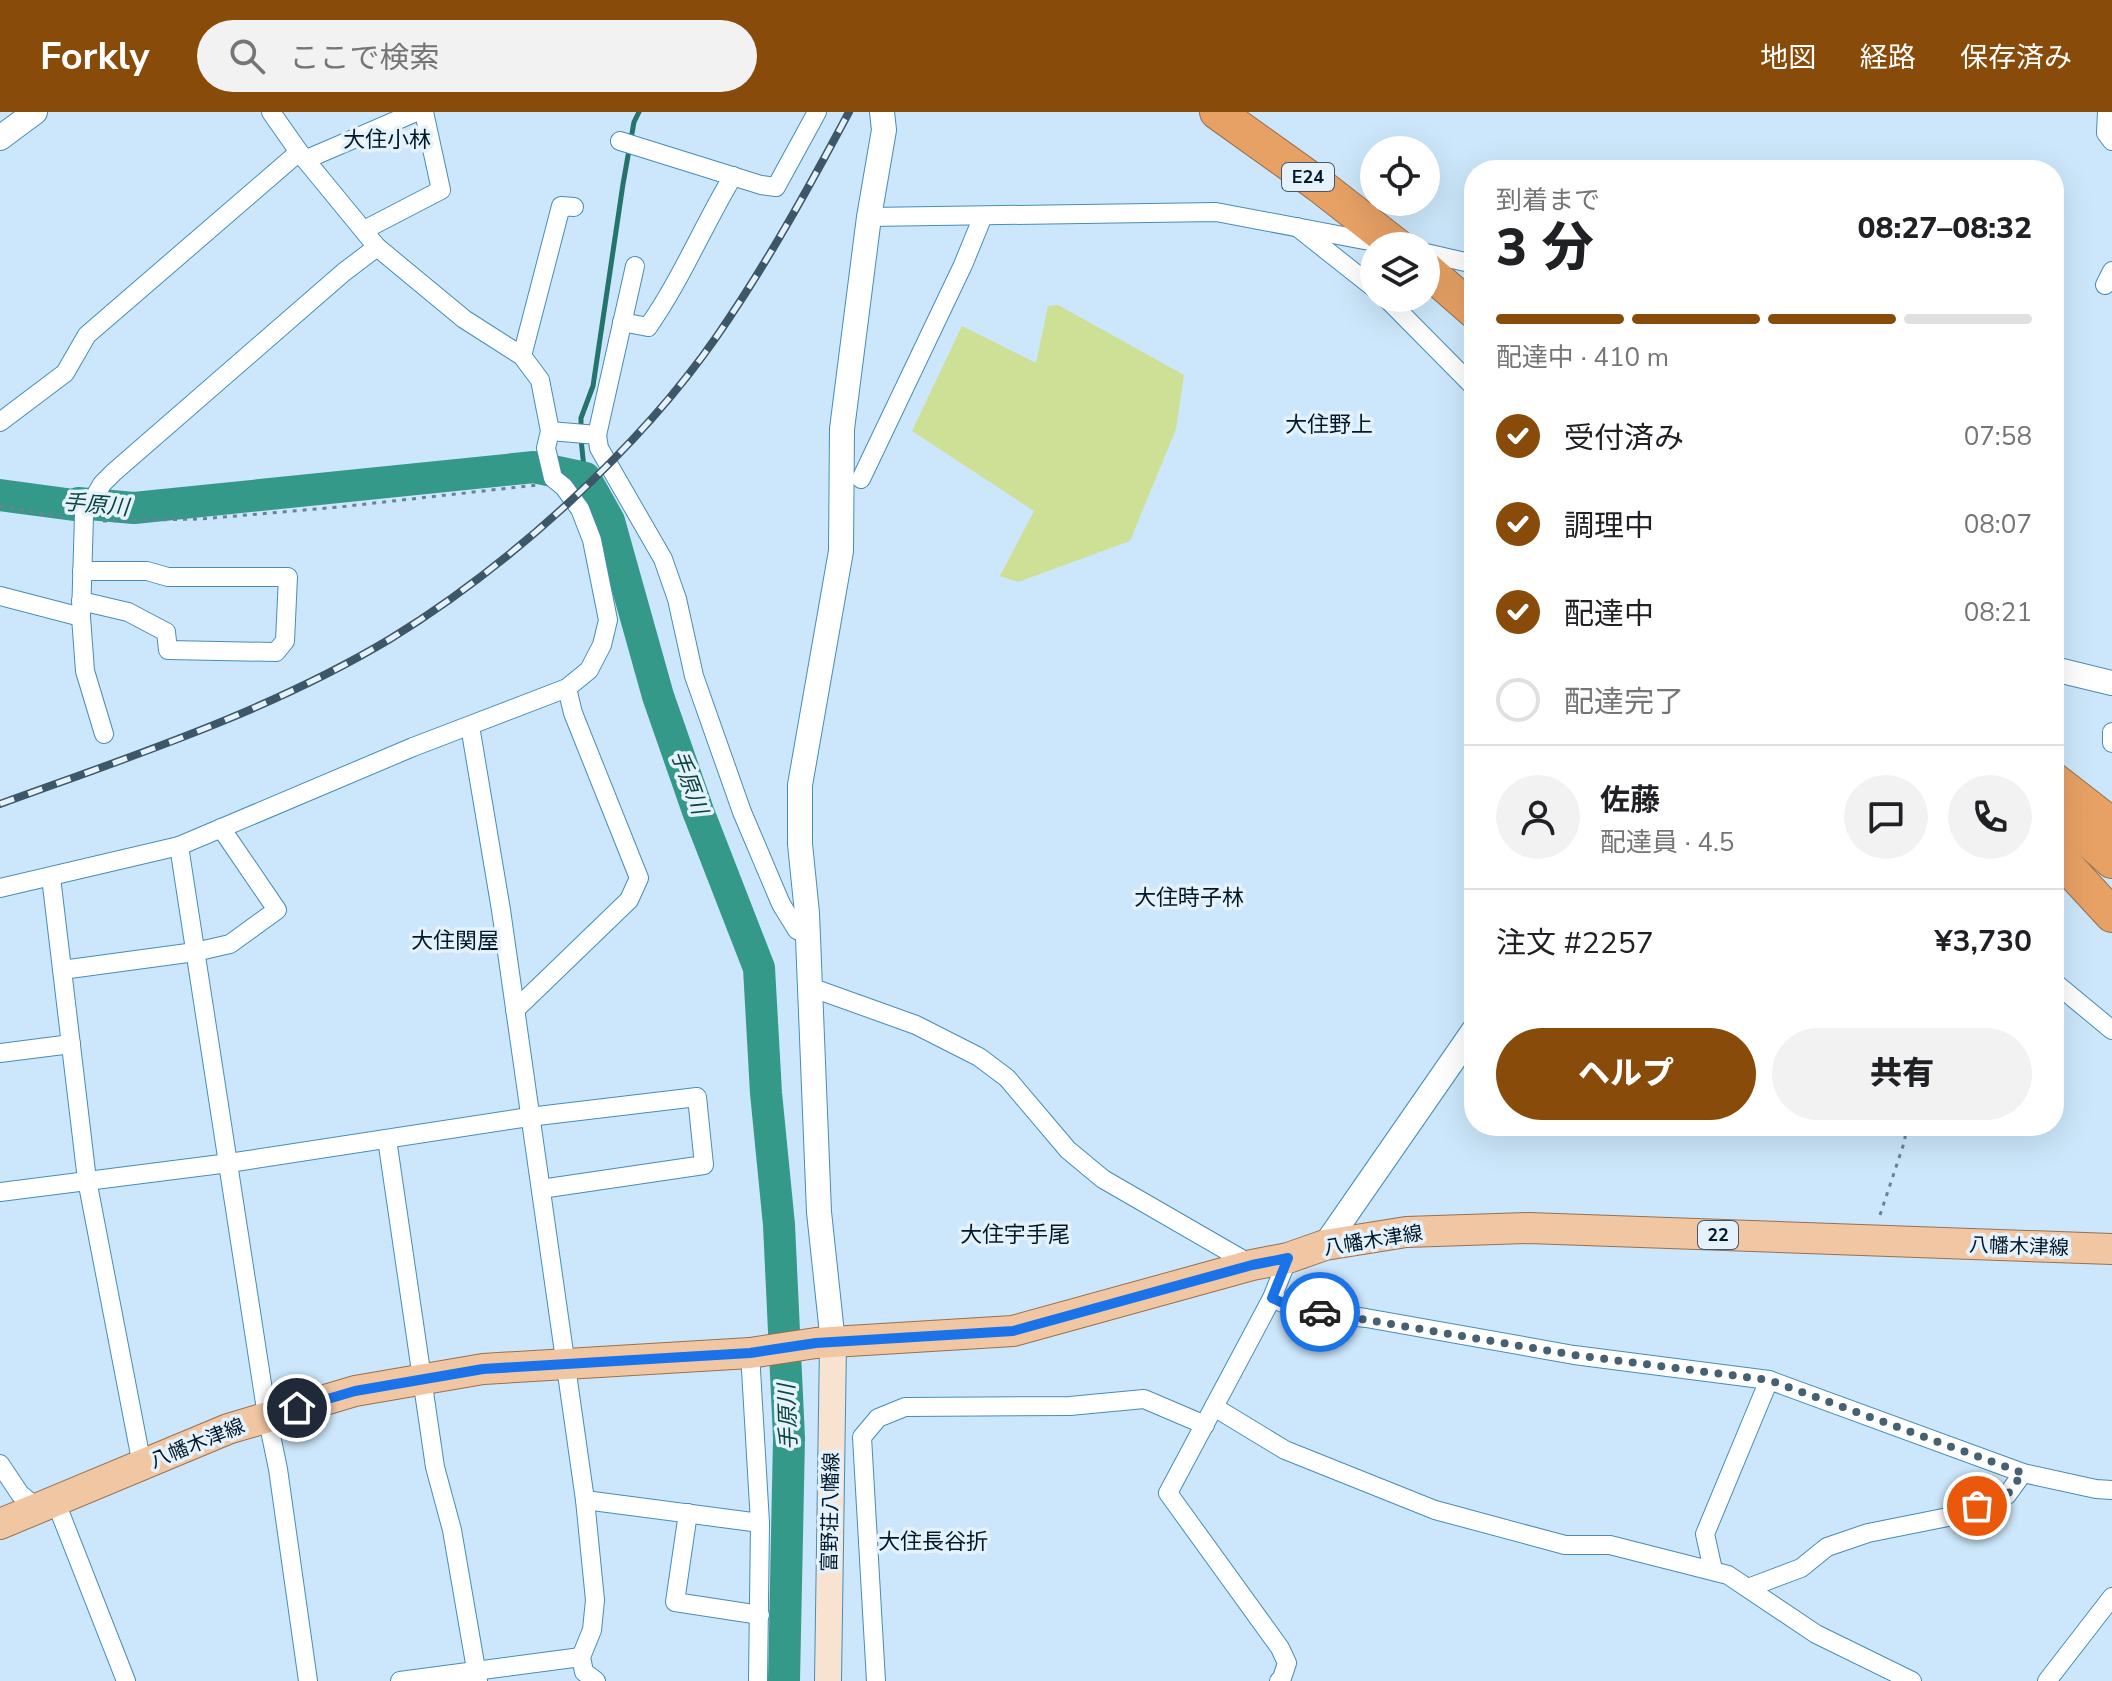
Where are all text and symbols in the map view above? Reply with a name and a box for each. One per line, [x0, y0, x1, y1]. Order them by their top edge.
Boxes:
search box [197, 20, 757, 92]
text: Forkly [40, 31, 149, 82]
icon: search [225, 34, 269, 78]
text: ここで検索 [289, 38, 439, 79]
text: 地図 [1760, 39, 1816, 77]
text: 経路 [1860, 39, 1916, 77]
text: 保存済み [1960, 39, 2072, 77]
district label: 大住小林 [343, 125, 431, 155]
map controls [1360, 136, 1440, 312]
button: locate [1360, 136, 1440, 216]
road number: E24 [1282, 163, 1334, 191]
text: 到着まで [1496, 183, 1600, 218]
text: 08:27–08:32 [1857, 208, 2032, 249]
text: 3 分 [1496, 212, 1594, 283]
button: layers [1360, 232, 1440, 312]
text: 配達中 · 410 m [1496, 340, 1669, 375]
district label: 大住野上 [1285, 410, 1373, 440]
icon: check [1496, 414, 1540, 458]
text: 受付済み [1564, 418, 1684, 459]
text: 07:58 [1964, 419, 2032, 454]
water label: 手原川 [62, 487, 132, 523]
icon: check [1496, 502, 1540, 546]
text: 調理中 [1564, 506, 1654, 547]
text: 08:07 [1964, 507, 2032, 542]
icon: check [1496, 590, 1540, 634]
text: 配達中 [1564, 594, 1654, 635]
text: 08:21 [1964, 595, 2032, 630]
text: 配達完了 [1564, 682, 1684, 723]
water label: 手原川 [664, 746, 715, 820]
button: person [1496, 775, 1580, 859]
button: chat [1844, 775, 1928, 859]
button: phone [1948, 775, 2032, 859]
text: 佐藤 [1600, 780, 1660, 821]
text: 配達員 · 4.5 [1600, 825, 1734, 860]
district label: 大住時子林 [1134, 883, 1244, 913]
text: ¥3,730 [1935, 921, 2032, 962]
text: 注文 #2257 [1496, 923, 1654, 964]
district label: 大住関屋 [411, 926, 499, 956]
button: ヘルプ [1496, 1028, 1756, 1120]
button: 共有 [1772, 1028, 2032, 1120]
street label: 八幡木津線 [1322, 1219, 1425, 1262]
district label: 大住宇手尾 [960, 1220, 1070, 1250]
road number: 22 [1698, 1221, 1738, 1249]
street label: 八幡木津線 [1969, 1231, 2069, 1262]
courier [1280, 1272, 1360, 1352]
icon: car [1298, 1290, 1342, 1334]
pin [263, 1374, 331, 1442]
water label: 手原川 [772, 1381, 804, 1450]
icon: home [275, 1386, 319, 1430]
street label: 八幡木津線 [146, 1412, 249, 1475]
street label: 富野荘八幡線 [816, 1452, 845, 1572]
pin [1943, 1472, 2011, 1540]
icon: bag [1955, 1484, 1999, 1528]
district label: 大住長谷折 [878, 1527, 988, 1557]

